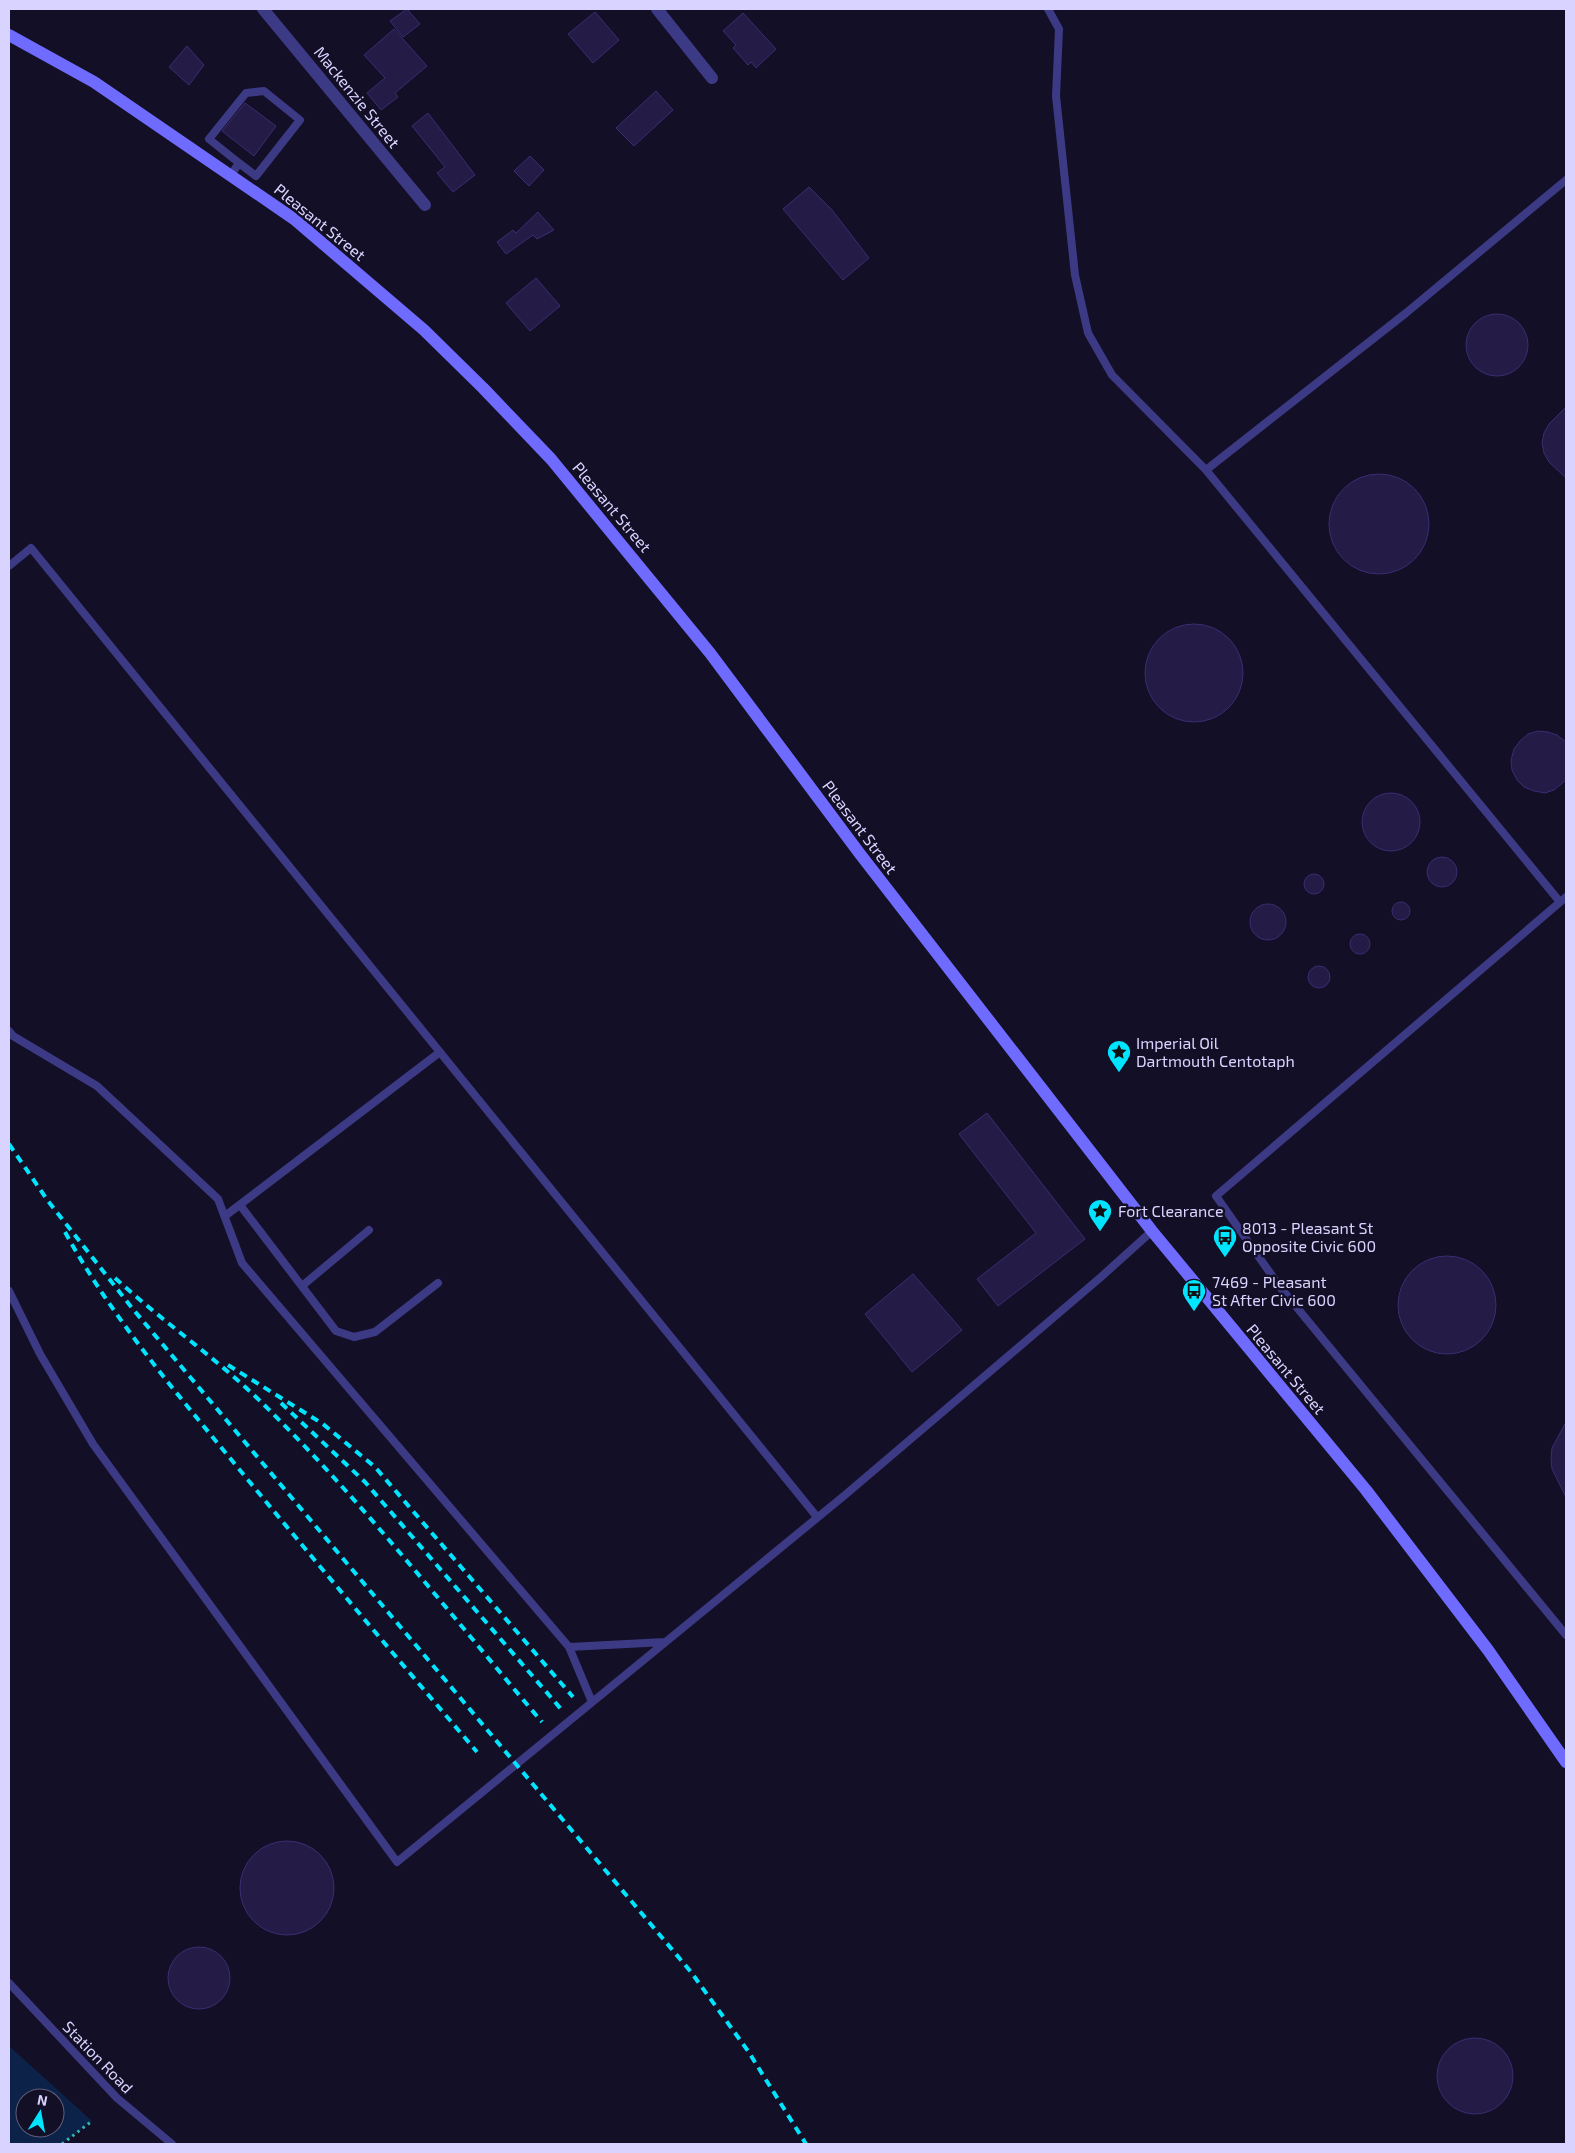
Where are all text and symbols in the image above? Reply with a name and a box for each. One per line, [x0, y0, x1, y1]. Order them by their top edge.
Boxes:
street label: Mackenzie Street [311, 42, 404, 151]
street label: Pleasant Street [271, 179, 370, 264]
street label: Pleasant Street [569, 458, 656, 556]
street label: Pleasant Street [819, 776, 902, 877]
place label: Imperial Oil Dartmouth Centotaph [1136, 1033, 1295, 1070]
place icon: Imperial Oil Dartmouth Centotaph [1106, 1039, 1132, 1073]
place icon: Fort Clearance [1087, 1198, 1113, 1232]
place label: Fort Clearance [1118, 1201, 1224, 1220]
place label: 8013 - Pleasant St Opposite Civic 600 [1242, 1218, 1376, 1255]
bus stop icon: 8013 - Pleasant St Opposite Civic 600 [1212, 1224, 1238, 1258]
place label: 7469 - Pleasant St After Civic 600 [1212, 1272, 1336, 1309]
bus stop icon: 7469 - Pleasant St After Civic 600 [1181, 1278, 1207, 1312]
street label: Pleasant Street [1243, 1320, 1330, 1418]
street label: Station Road [59, 2017, 137, 2097]
north arrow [15, 2088, 65, 2138]
text: N [36, 2090, 49, 2109]

